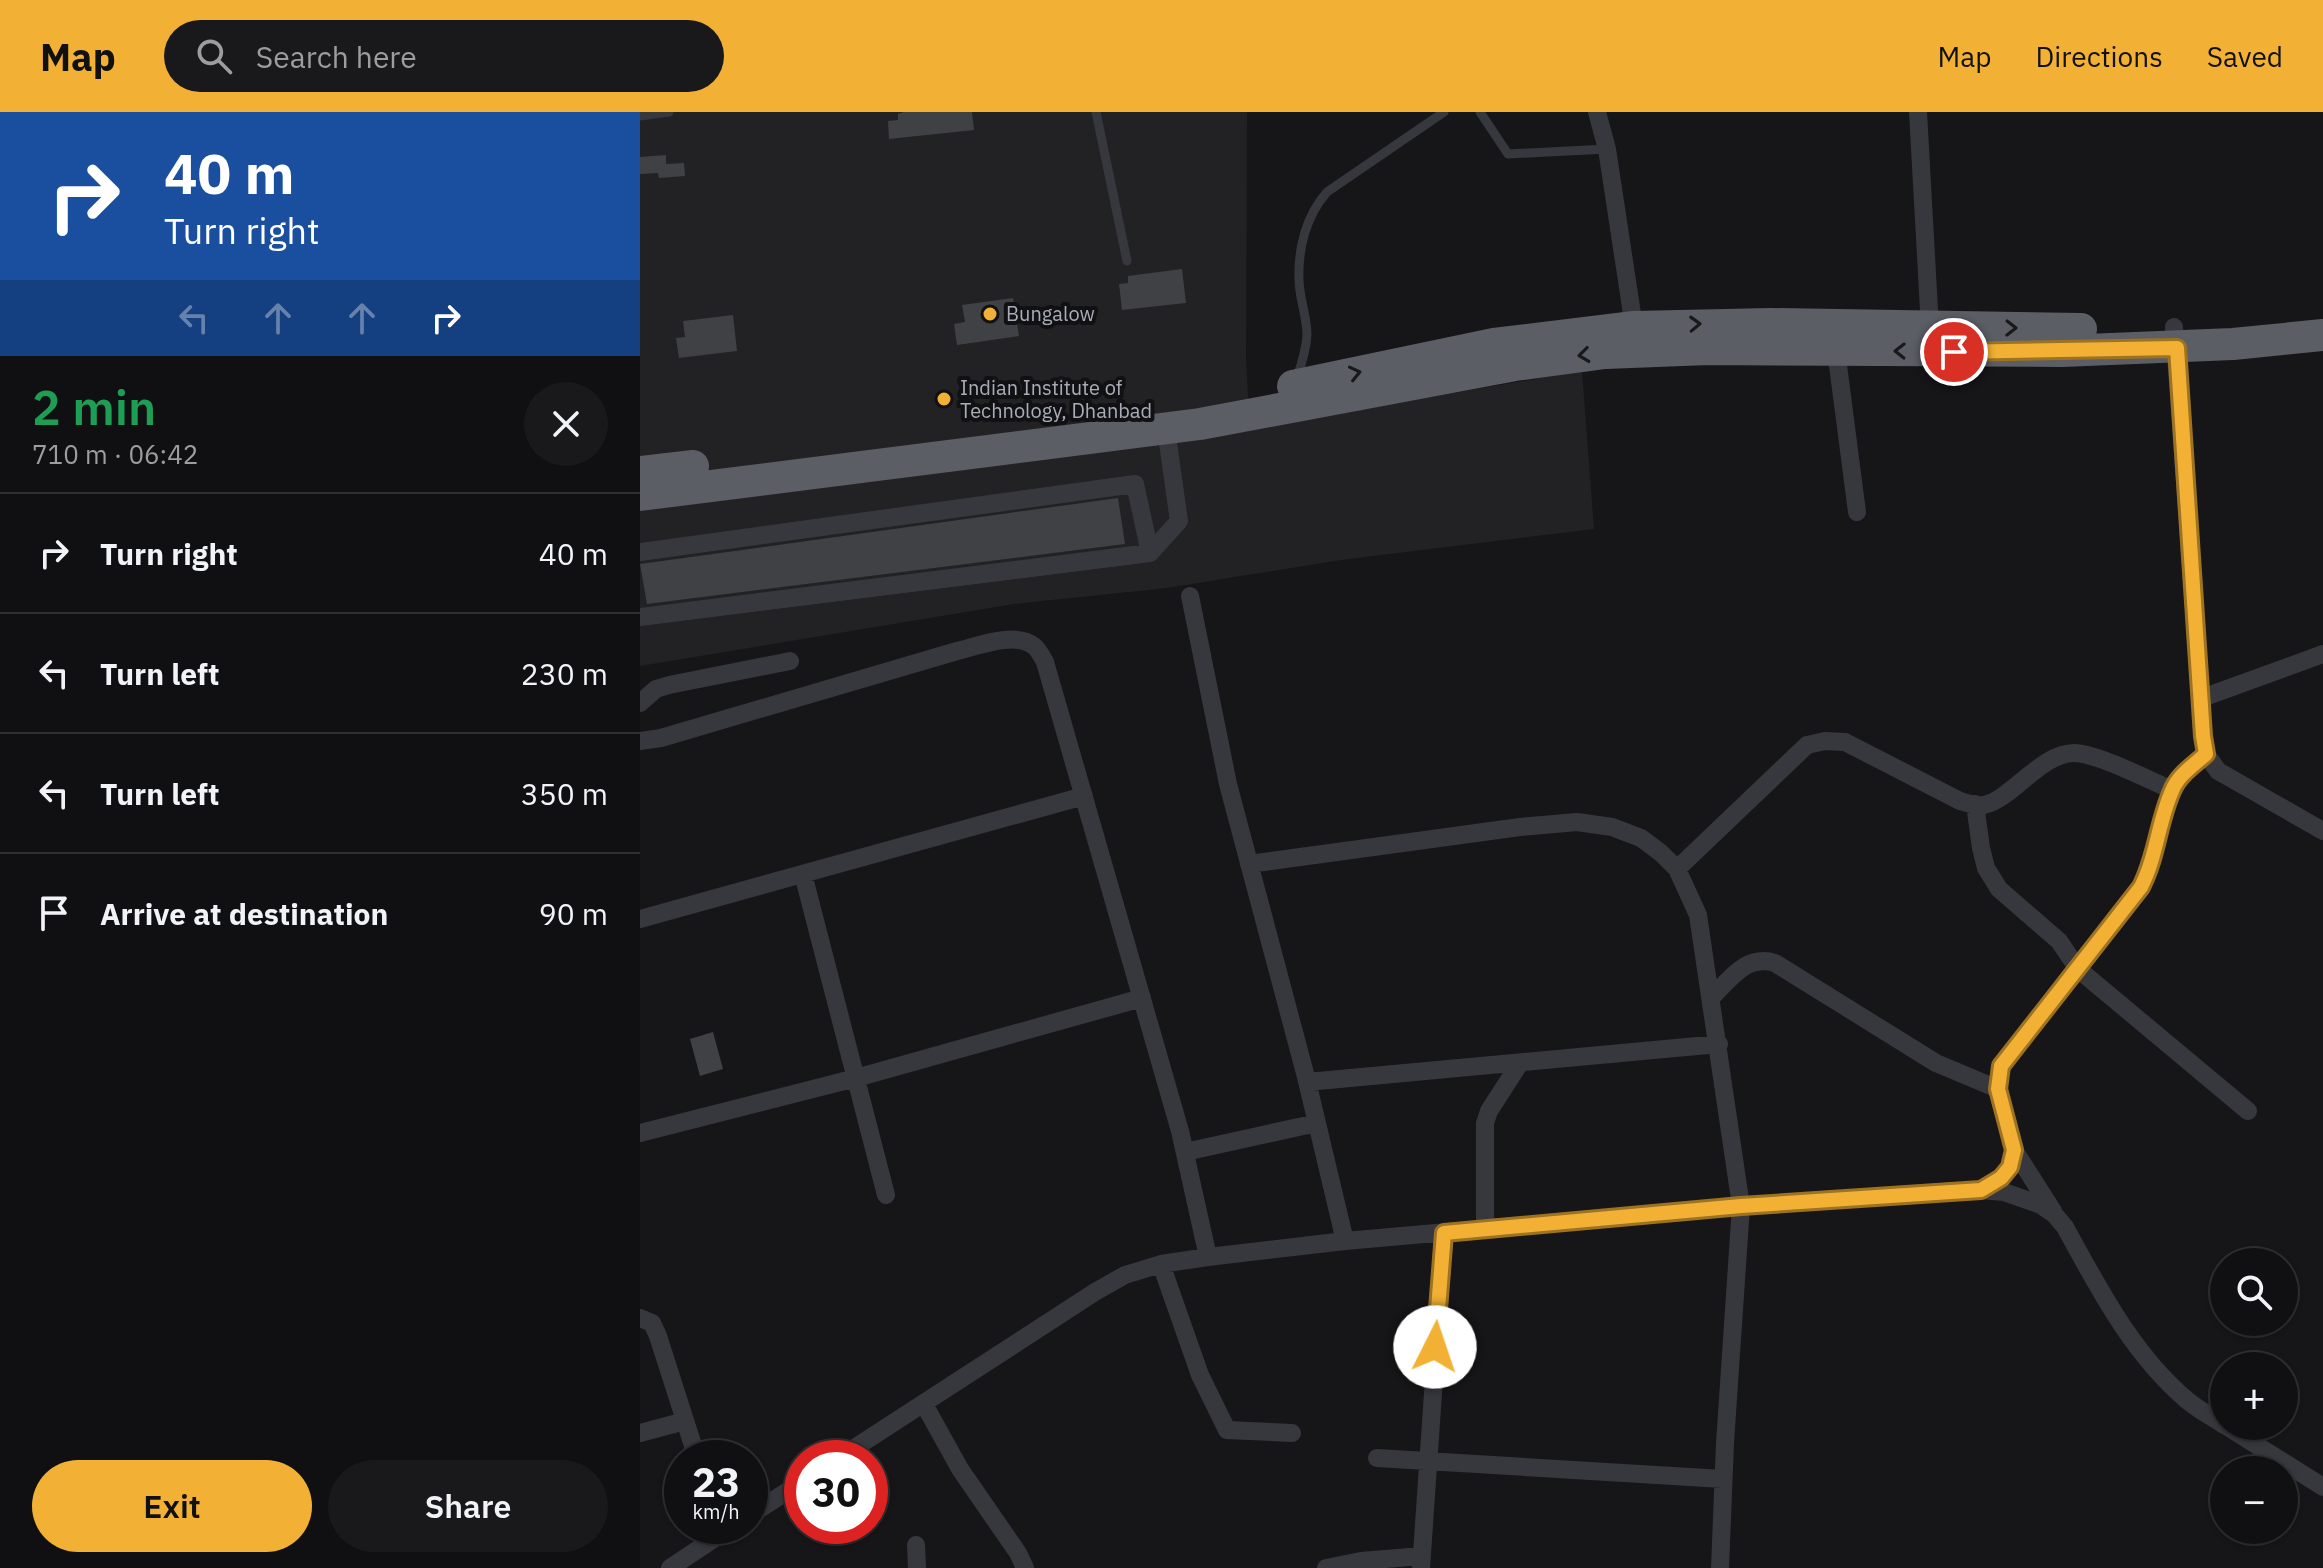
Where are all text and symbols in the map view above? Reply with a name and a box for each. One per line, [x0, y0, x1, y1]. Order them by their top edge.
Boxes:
search box [164, 20, 724, 92]
text: Map [40, 32, 116, 81]
icon: search [192, 34, 236, 78]
text: Search here [256, 37, 417, 76]
text: Map [1937, 38, 1991, 75]
text: Directions [2035, 38, 2163, 75]
text: Saved [2207, 38, 2283, 75]
text: 40 m [164, 137, 294, 209]
icon: right [32, 144, 136, 248]
text: Turn right [164, 207, 320, 254]
icon: left [172, 296, 216, 340]
icon: ahead [256, 296, 300, 340]
icon: ahead [340, 296, 384, 340]
icon: right [424, 296, 468, 340]
place label: Bungalow [1006, 300, 1095, 327]
marker: Bungalow [981, 305, 999, 323]
one-way arrow [1689, 316, 1702, 333]
pin [1920, 318, 1988, 386]
one-way arrow [2005, 319, 2018, 337]
icon: arrive [1932, 330, 1976, 374]
one-way arrow [1893, 342, 1906, 360]
one-way arrow [1577, 346, 1591, 363]
one-way arrow [1347, 365, 1361, 382]
place label: Indian Institute of Technology, Dhanbad [960, 374, 1152, 424]
text: 2 min [32, 376, 156, 438]
button: close [524, 382, 608, 466]
marker: Indian Institute of Technology, Dhanbad [935, 390, 953, 408]
text: 710 m · 06:42 [32, 437, 198, 471]
icon: right [32, 531, 76, 575]
text: Turn right [100, 534, 238, 573]
text: 40 m [539, 534, 608, 573]
icon: left [32, 651, 76, 695]
text: Turn left [100, 654, 219, 693]
text: 230 m [521, 654, 608, 693]
icon: left [32, 771, 76, 815]
text: Turn left [100, 774, 219, 813]
text: 350 m [521, 774, 608, 813]
icon: arrive [32, 891, 76, 935]
text: Arrive at destination [100, 894, 388, 933]
text: 90 m [539, 894, 608, 933]
map controls [2210, 1248, 2298, 1544]
button: search [2210, 1248, 2298, 1336]
position arrow [1393, 1305, 1477, 1389]
button: + [2210, 1352, 2298, 1440]
speed limit sign: 30 [784, 1440, 888, 1544]
text: 23 [692, 1456, 740, 1508]
button: − [2210, 1456, 2298, 1544]
button: Exit [32, 1460, 312, 1552]
button: Share [328, 1460, 608, 1552]
text: km/h [692, 1498, 740, 1525]

